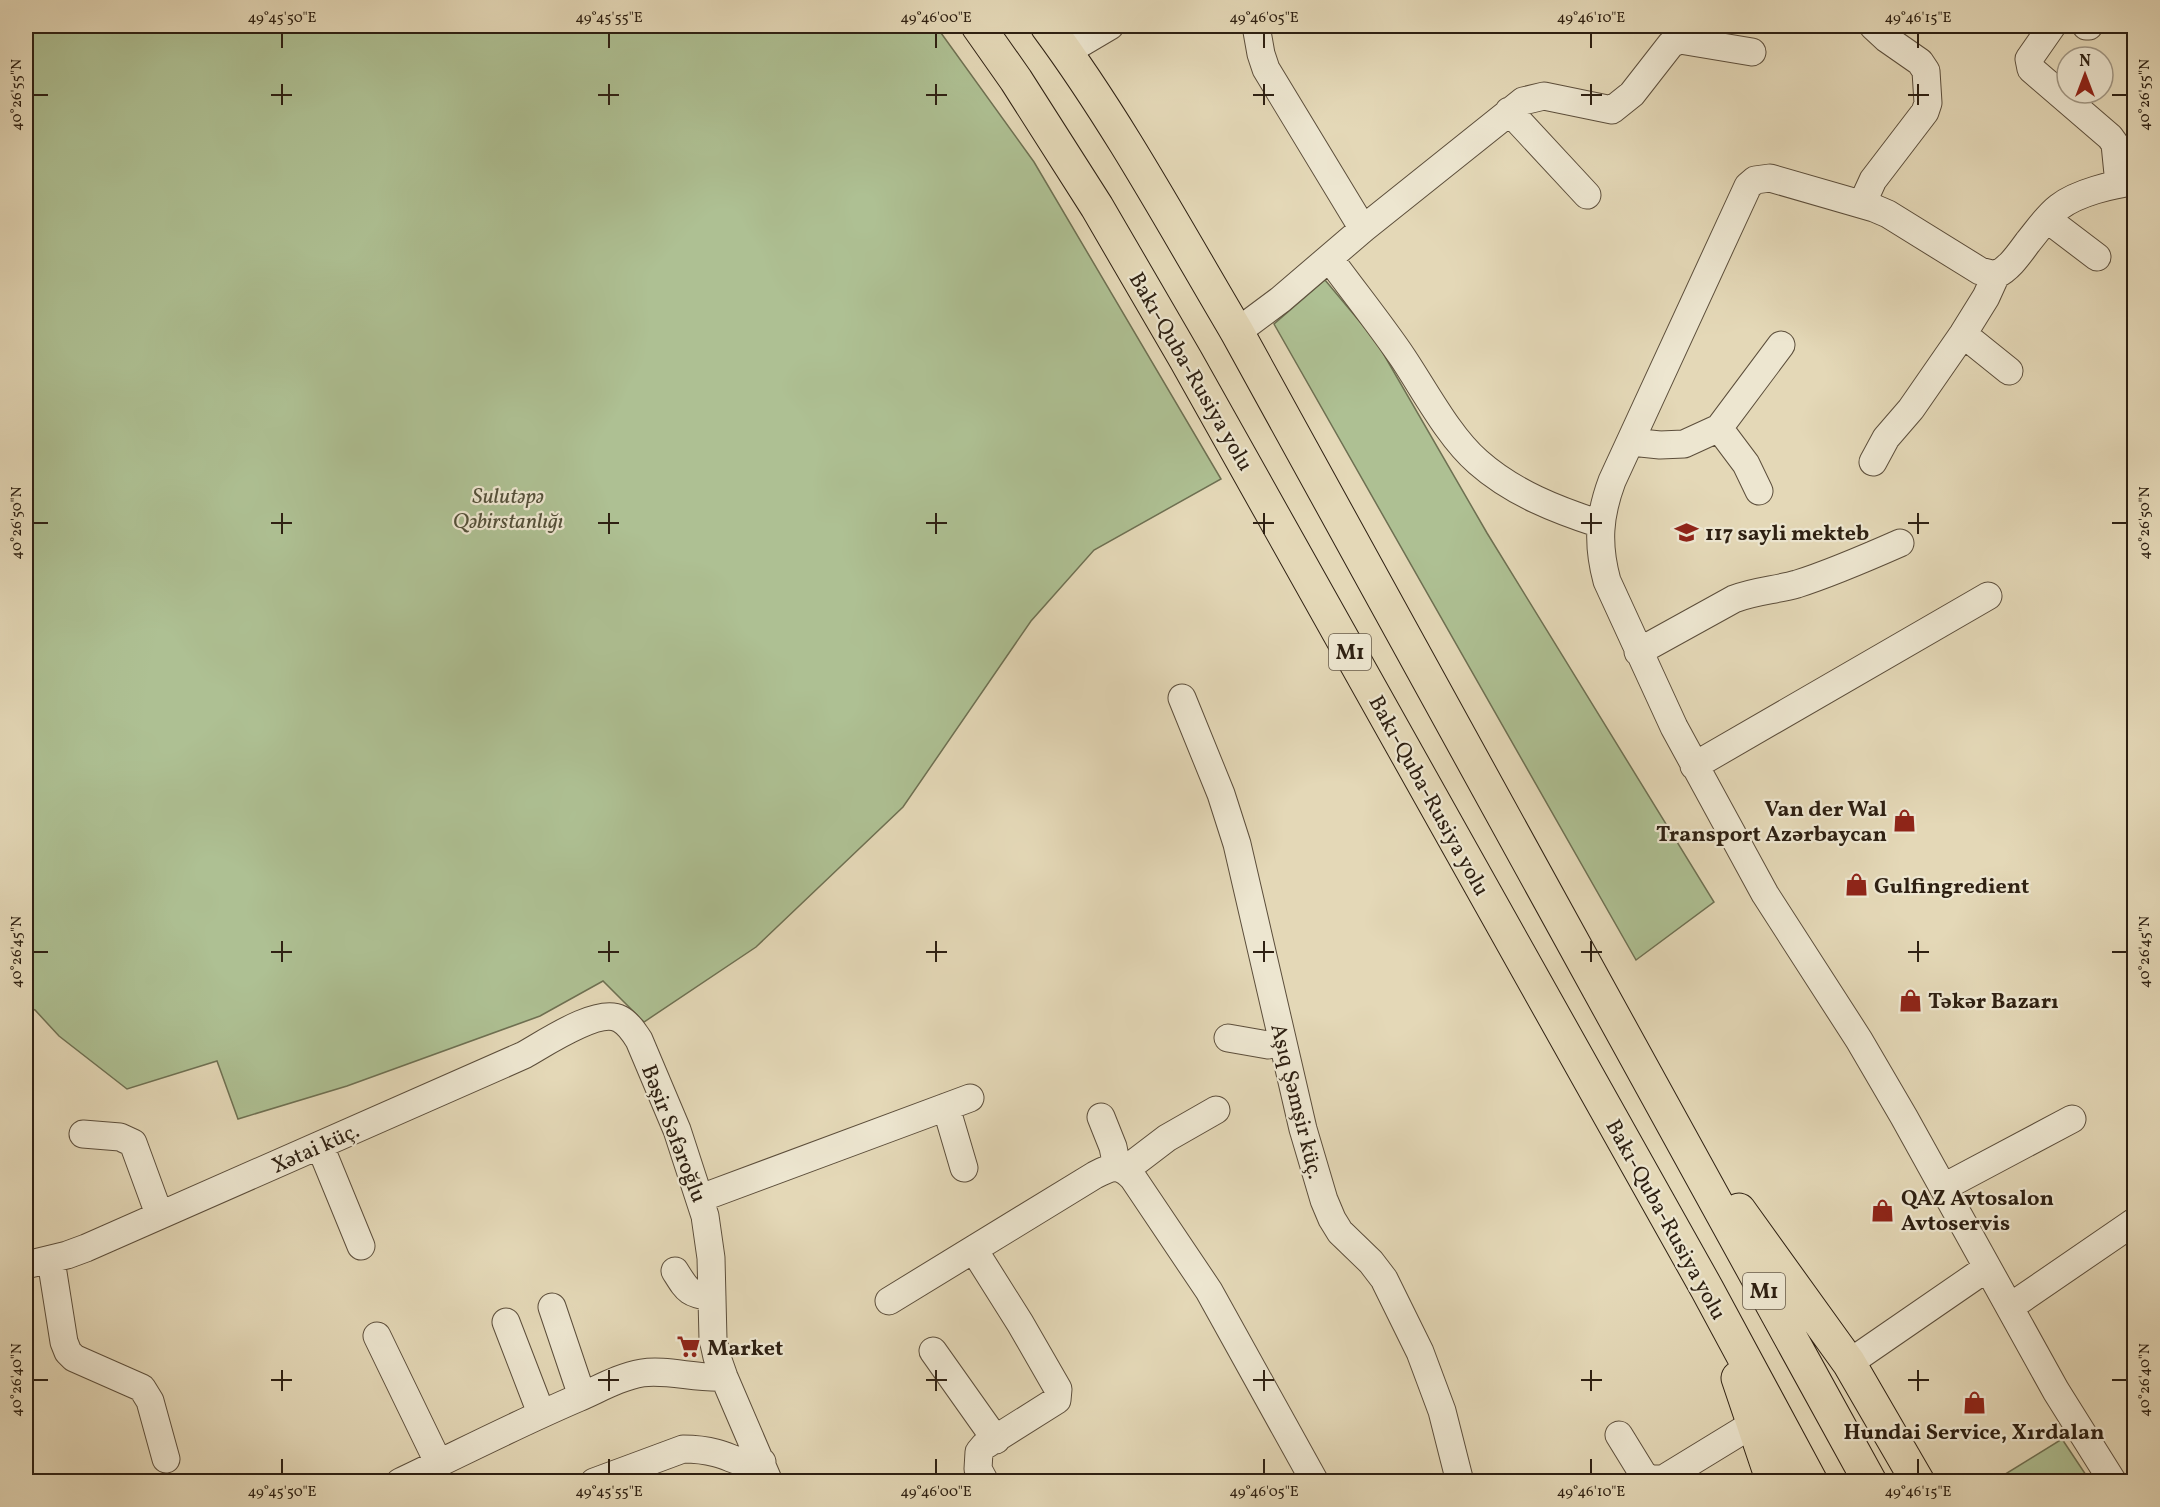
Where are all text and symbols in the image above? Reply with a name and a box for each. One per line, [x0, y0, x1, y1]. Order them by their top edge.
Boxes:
text: 49°45'50"E [248, 8, 316, 29]
text: 49°45'55"E [575, 8, 643, 29]
text: 49°46'00"E [900, 8, 972, 29]
text: 49°46'05"E [1229, 8, 1299, 29]
text: 49°46'10"E [1557, 8, 1625, 29]
text: 49°46'15"E [1885, 8, 1951, 29]
north arrow [2055, 45, 2115, 105]
text: N [2079, 51, 2091, 73]
text: 40°26'55"N [7, 59, 28, 131]
text: 40°26'55"N [2135, 59, 2156, 131]
street label: Bakı-Quba-Rusiya yolu [1120, 267, 1260, 478]
park label: Sulutəpə Qəbirstanlığı [453, 482, 563, 538]
text: 40°26'50"N [7, 486, 28, 560]
text: 40°26'50"N [2135, 486, 2156, 560]
school or university icon: 117 sayli mekteb [1674, 519, 1700, 545]
place label: 117 sayli mekteb [1705, 519, 1869, 550]
road number: M1 [1329, 634, 1371, 670]
street label: Bakı-Quba-Rusiya yolu [1360, 690, 1496, 902]
place label: Van der Wal Transport Azərbaycan [1656, 795, 1887, 851]
shop icon: Van der Wal Transport Azərbaycan [1892, 808, 1918, 834]
shop icon: Gulfingredient [1843, 872, 1869, 898]
place label: Gulfingredient [1874, 872, 2029, 903]
text: 40°26'45"N [7, 916, 28, 988]
text: 40°26'45"N [2135, 916, 2156, 988]
shop icon: Təkər Bazarı [1897, 987, 1923, 1013]
place label: Təkər Bazarı [1928, 987, 2059, 1018]
street label: Aşıq Şəmşir küç. [1261, 1021, 1330, 1183]
street label: Bəşir Səfəroğlu [632, 1060, 713, 1207]
street label: Bakı-Quba-Rusiya yolu [1597, 1114, 1733, 1326]
street label: Xətai küç. [267, 1116, 365, 1182]
place label: QAZ Avtosalon Avtoservis [1901, 1184, 2054, 1240]
shop icon: QAZ Avtosalon Avtoservis [1870, 1197, 1896, 1223]
road number: M1 [1743, 1273, 1785, 1309]
supermarket icon: Market [676, 1334, 702, 1360]
place label: Market [707, 1334, 783, 1365]
text: 40°26'40"N [7, 1343, 28, 1417]
text: 40°26'40"N [2135, 1343, 2156, 1417]
shop icon: Hundai Service, Xırdalan [1961, 1389, 1987, 1415]
place label: Hundai Service, Xırdalan [1843, 1418, 2105, 1449]
text: 49°45'50"E [248, 1482, 316, 1503]
text: 49°45'55"E [575, 1482, 643, 1503]
text: 49°46'00"E [900, 1482, 972, 1503]
text: 49°46'05"E [1229, 1482, 1299, 1503]
text: 49°46'10"E [1557, 1482, 1625, 1503]
text: 49°46'15"E [1885, 1482, 1951, 1503]

